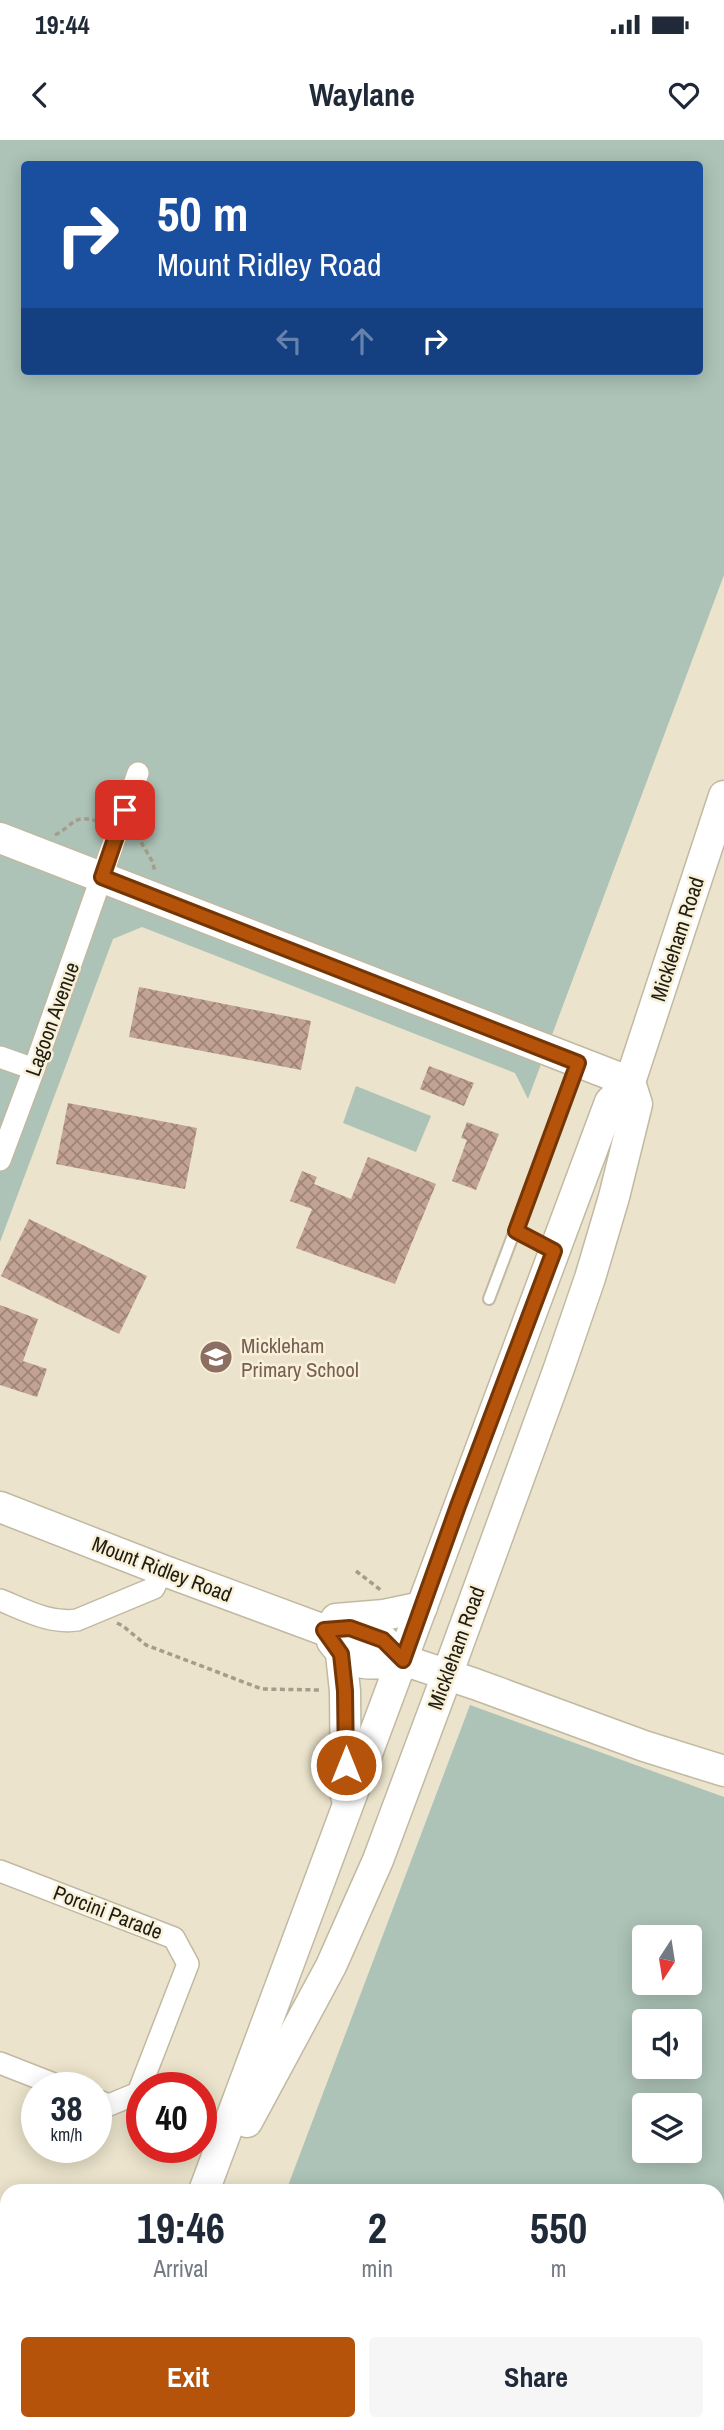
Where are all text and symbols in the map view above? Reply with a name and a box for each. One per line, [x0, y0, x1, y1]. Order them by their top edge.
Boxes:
text: 19:44 [35, 7, 90, 42]
text: Waylane [309, 73, 415, 116]
icon: back [21, 76, 59, 114]
icon: heart [665, 76, 703, 114]
text: 50 m [157, 180, 249, 246]
icon: right [42, 189, 133, 280]
text: Mount Ridley Road [157, 243, 382, 286]
icon: left [270, 322, 308, 360]
icon: ahead [343, 322, 381, 360]
icon: right [416, 322, 454, 360]
pin [95, 780, 155, 840]
icon: arrive [106, 791, 144, 829]
street label: Mickleham Road [643, 873, 711, 1005]
street label: Lagoon Avenue [18, 958, 86, 1080]
place label: Mickleham Primary School [241, 1331, 359, 1384]
school or university icon: Mickleham Primary School [197, 1338, 235, 1376]
street label: Mount Ridley Road [88, 1529, 236, 1609]
street label: Mickleham Road [420, 1582, 492, 1714]
position arrow [309, 1728, 383, 1802]
street label: Porcini Parade [49, 1878, 167, 1946]
north arrow [632, 1925, 702, 1995]
map controls [632, 1925, 702, 2163]
button: sound [632, 2009, 702, 2079]
speed limit sign: 40 [126, 2072, 217, 2163]
text: 38 [51, 2085, 82, 2132]
button: layers [632, 2093, 702, 2163]
text: km/h [51, 2122, 83, 2147]
text: 19:46 [137, 2200, 225, 2256]
text: 2 [368, 2200, 387, 2256]
text: 550 [530, 2200, 587, 2256]
text: Arrival [154, 2253, 208, 2284]
text: min [362, 2253, 393, 2284]
text: m [551, 2253, 566, 2284]
button: Exit [21, 2337, 355, 2417]
button: Share [369, 2337, 703, 2417]

